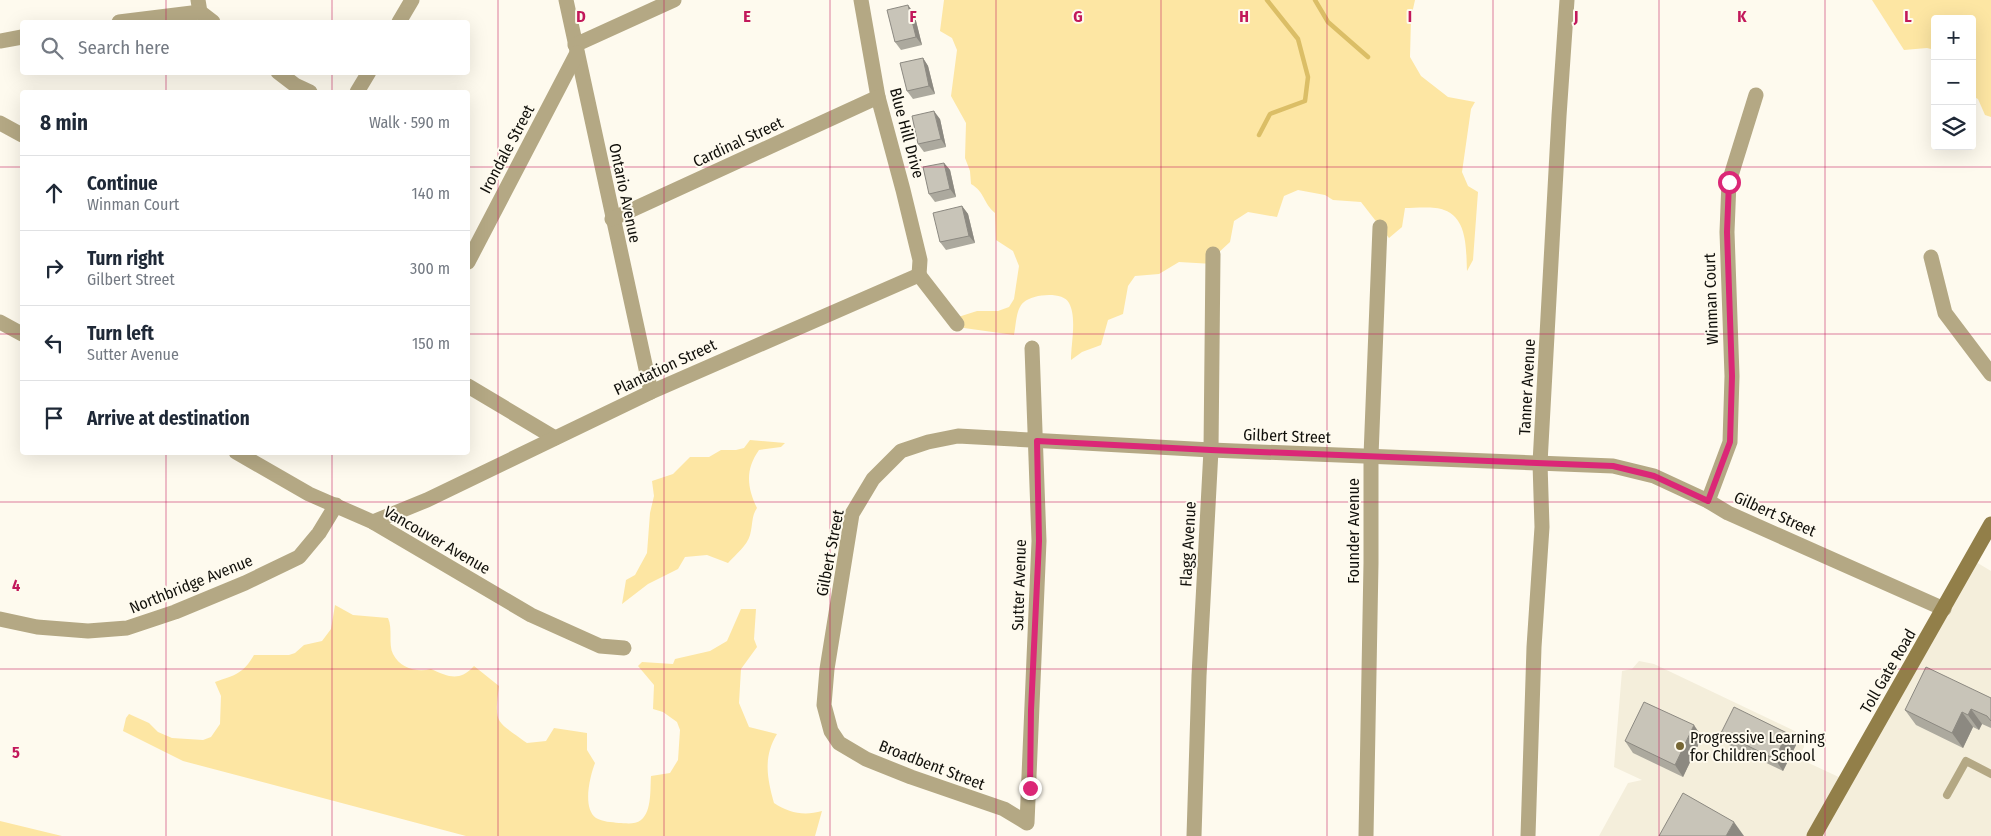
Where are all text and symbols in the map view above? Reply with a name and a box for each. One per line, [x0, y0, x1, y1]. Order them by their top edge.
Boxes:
text: D [576, 7, 586, 26]
text: E [743, 7, 751, 26]
text: F [909, 7, 917, 26]
text: G [1073, 7, 1083, 26]
text: H [1239, 7, 1249, 26]
text: I [1408, 7, 1412, 26]
text: J [1573, 7, 1578, 26]
text: K [1737, 7, 1747, 26]
text: L [1904, 7, 1912, 26]
map controls [1931, 15, 1976, 150]
button: + [1931, 15, 1976, 60]
search box [20, 20, 470, 75]
icon: search [38, 34, 66, 62]
text: Search here [78, 36, 170, 59]
button: − [1931, 60, 1976, 105]
street label: Blue Hill Drive [886, 86, 928, 180]
street label: Irondale Street [476, 101, 539, 197]
button: layers [1931, 105, 1976, 150]
text: 8 min [40, 110, 88, 136]
text: Walk · 590 m [369, 113, 450, 132]
street label: Cardinal Street [690, 113, 787, 171]
street label: Ontario Avenue [605, 141, 645, 245]
route start [1718, 171, 1741, 194]
text: Continue [87, 172, 158, 195]
icon: ahead [40, 179, 68, 207]
text: 140 m [412, 184, 450, 203]
text: Winman Court [87, 195, 179, 214]
text: Turn right [87, 247, 164, 270]
street label: Winman Court [1700, 252, 1722, 345]
icon: right [40, 254, 68, 282]
text: 300 m [410, 259, 450, 278]
text: Gilbert Street [87, 270, 175, 289]
text: Turn left [87, 322, 154, 345]
icon: left [40, 329, 68, 357]
text: 150 m [412, 334, 450, 353]
street label: Plantation Street [611, 335, 720, 399]
street label: Tanner Avenue [1515, 338, 1539, 436]
text: Sutter Avenue [87, 345, 179, 364]
icon: arrive [40, 404, 68, 432]
text: Arrive at destination [87, 407, 250, 430]
street label: Gilbert Street [1243, 425, 1332, 447]
street label: Founder Avenue [1344, 478, 1363, 584]
street label: Gilbert Street [1731, 487, 1820, 541]
street label: Flagg Avenue [1176, 501, 1200, 587]
street label: Vancouver Avenue [381, 502, 494, 578]
street label: Gilbert Street [812, 507, 848, 598]
street label: Sutter Avenue [1008, 539, 1030, 631]
street label: Northbridge Avenue [127, 551, 255, 617]
text: 4 [12, 576, 20, 595]
street label: Toll Gate Road [1856, 626, 1920, 716]
place label: Progressive Learning for Children School [1690, 728, 1825, 765]
street label: Broadbent Street [876, 736, 988, 794]
marker: Progressive Learning for Children School [1674, 740, 1686, 752]
text: 5 [12, 743, 20, 762]
route end [1019, 777, 1042, 800]

